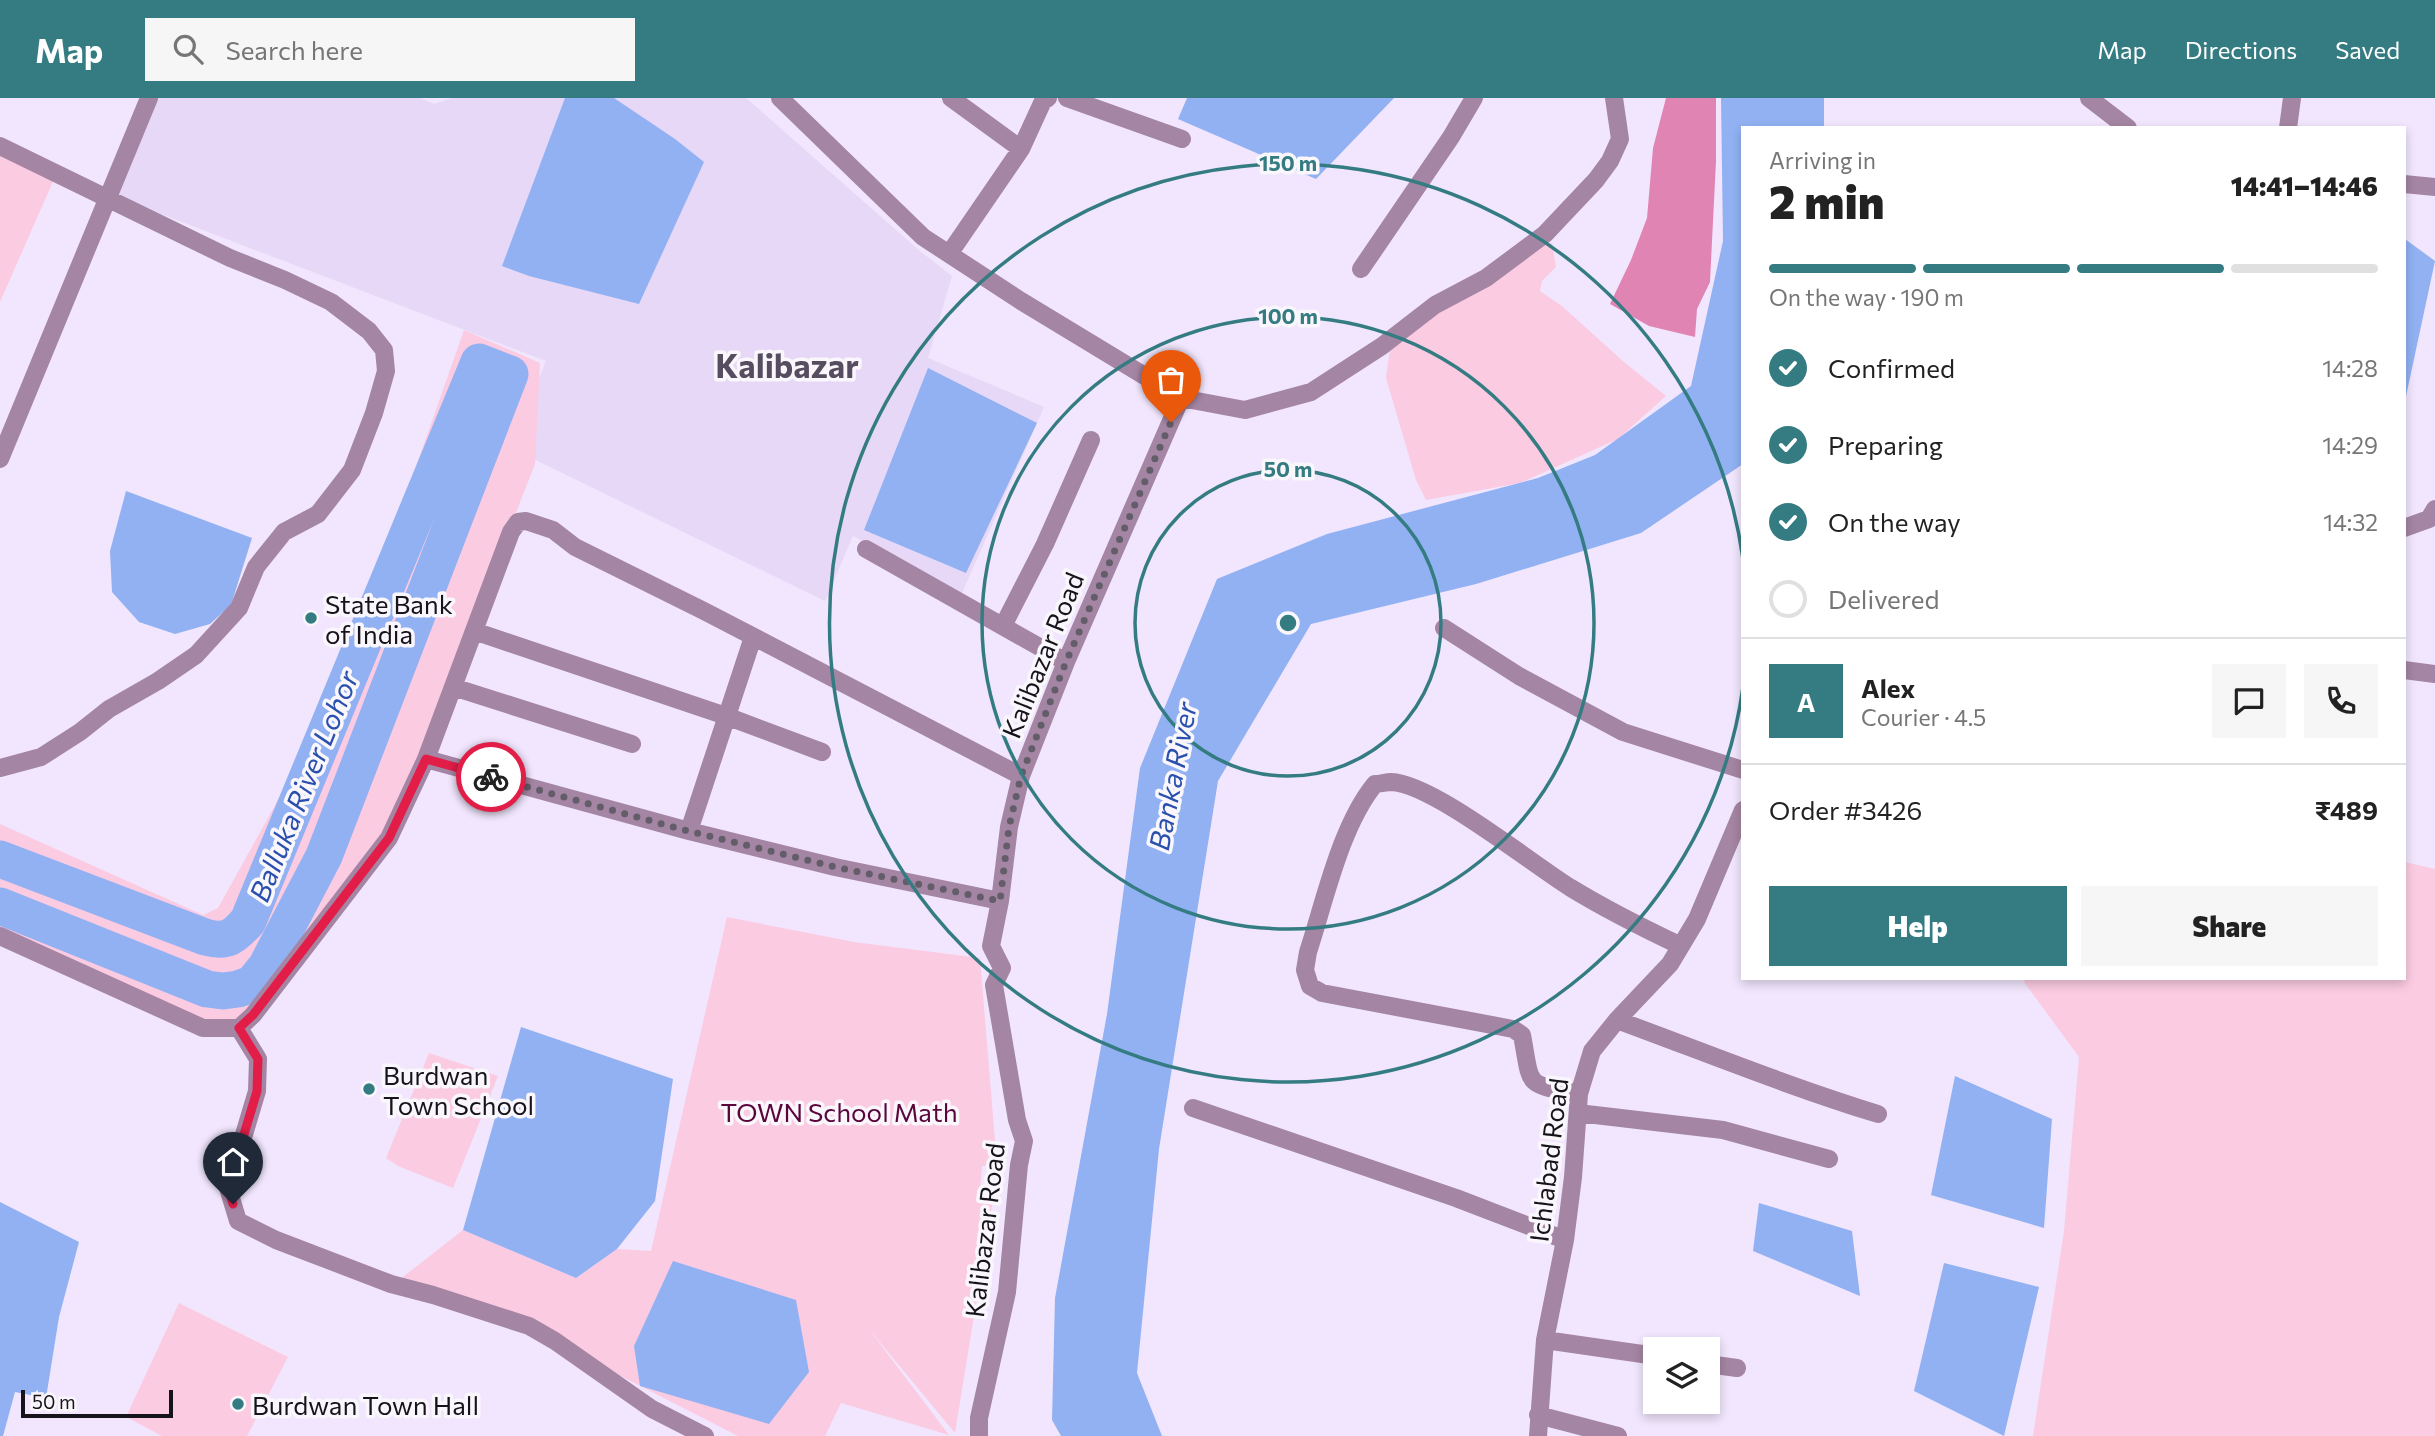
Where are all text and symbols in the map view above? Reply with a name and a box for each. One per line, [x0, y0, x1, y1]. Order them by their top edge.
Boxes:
search box [145, 18, 635, 81]
text: Map [35, 29, 103, 70]
icon: search [169, 30, 207, 68]
text: Search here [225, 34, 363, 65]
text: Map [2097, 35, 2147, 64]
text: Directions [2185, 35, 2297, 64]
text: Saved [2335, 35, 2400, 64]
text: Arriving in [1769, 146, 1876, 174]
text: 150 m [1259, 150, 1317, 175]
text: 14:41–14:46 [2231, 170, 2378, 201]
text: 2 min [1769, 172, 1885, 228]
text: On the way · 190 m [1769, 283, 1964, 311]
text: 100 m [1258, 303, 1318, 328]
district label: Kalibazar [715, 344, 859, 385]
icon: check [1769, 349, 1807, 387]
pin [1141, 350, 1201, 422]
text: Confirmed [1828, 352, 1955, 383]
text: 14:28 [2322, 354, 2378, 382]
icon: bag [1152, 361, 1190, 399]
icon: check [1769, 426, 1807, 464]
text: Preparing [1828, 429, 1943, 460]
text: 14:29 [2322, 431, 2378, 459]
text: 50 m [1264, 456, 1312, 481]
icon: check [1769, 503, 1807, 541]
text: On the way [1828, 506, 1961, 537]
text: 14:32 [2323, 508, 2378, 536]
street label: Kalibazar Road [995, 568, 1089, 742]
text: Delivered [1828, 583, 1939, 614]
place label: State Bank of India [325, 588, 453, 649]
marker: State Bank of India [303, 610, 319, 626]
centre of rings [1276, 611, 1300, 635]
button: chat [2212, 664, 2286, 738]
button: phone [2304, 664, 2378, 738]
water label: Balluka River Lohor [241, 665, 365, 906]
text: Alex [1861, 672, 1915, 703]
text: A [1797, 686, 1815, 717]
water label: Banka River [1141, 698, 1203, 853]
text: Courier · 4.5 [1861, 703, 1986, 731]
courier [456, 742, 526, 812]
icon: bike [472, 758, 510, 796]
text: Order #3426 [1769, 794, 1922, 825]
text: ₹489 [2315, 794, 2378, 825]
button: Help [1769, 886, 2067, 966]
button: Share [2081, 886, 2378, 966]
place label: Burdwan Town School [383, 1059, 534, 1120]
street label: Ichlabad Road [1523, 1076, 1573, 1244]
marker: Burdwan Town School [361, 1081, 377, 1097]
park label: TOWN School Math [720, 1096, 958, 1127]
pin [203, 1132, 263, 1204]
street label: Kalibazar Road [958, 1141, 1010, 1319]
icon: home [214, 1143, 252, 1181]
map controls [1643, 1337, 1720, 1414]
button: layers [1643, 1337, 1720, 1414]
scale bar [21, 1387, 173, 1419]
place label: Burdwan Town Hall [252, 1389, 479, 1420]
text: 50 m [32, 1390, 76, 1413]
marker: Burdwan Town Hall [230, 1396, 246, 1412]

